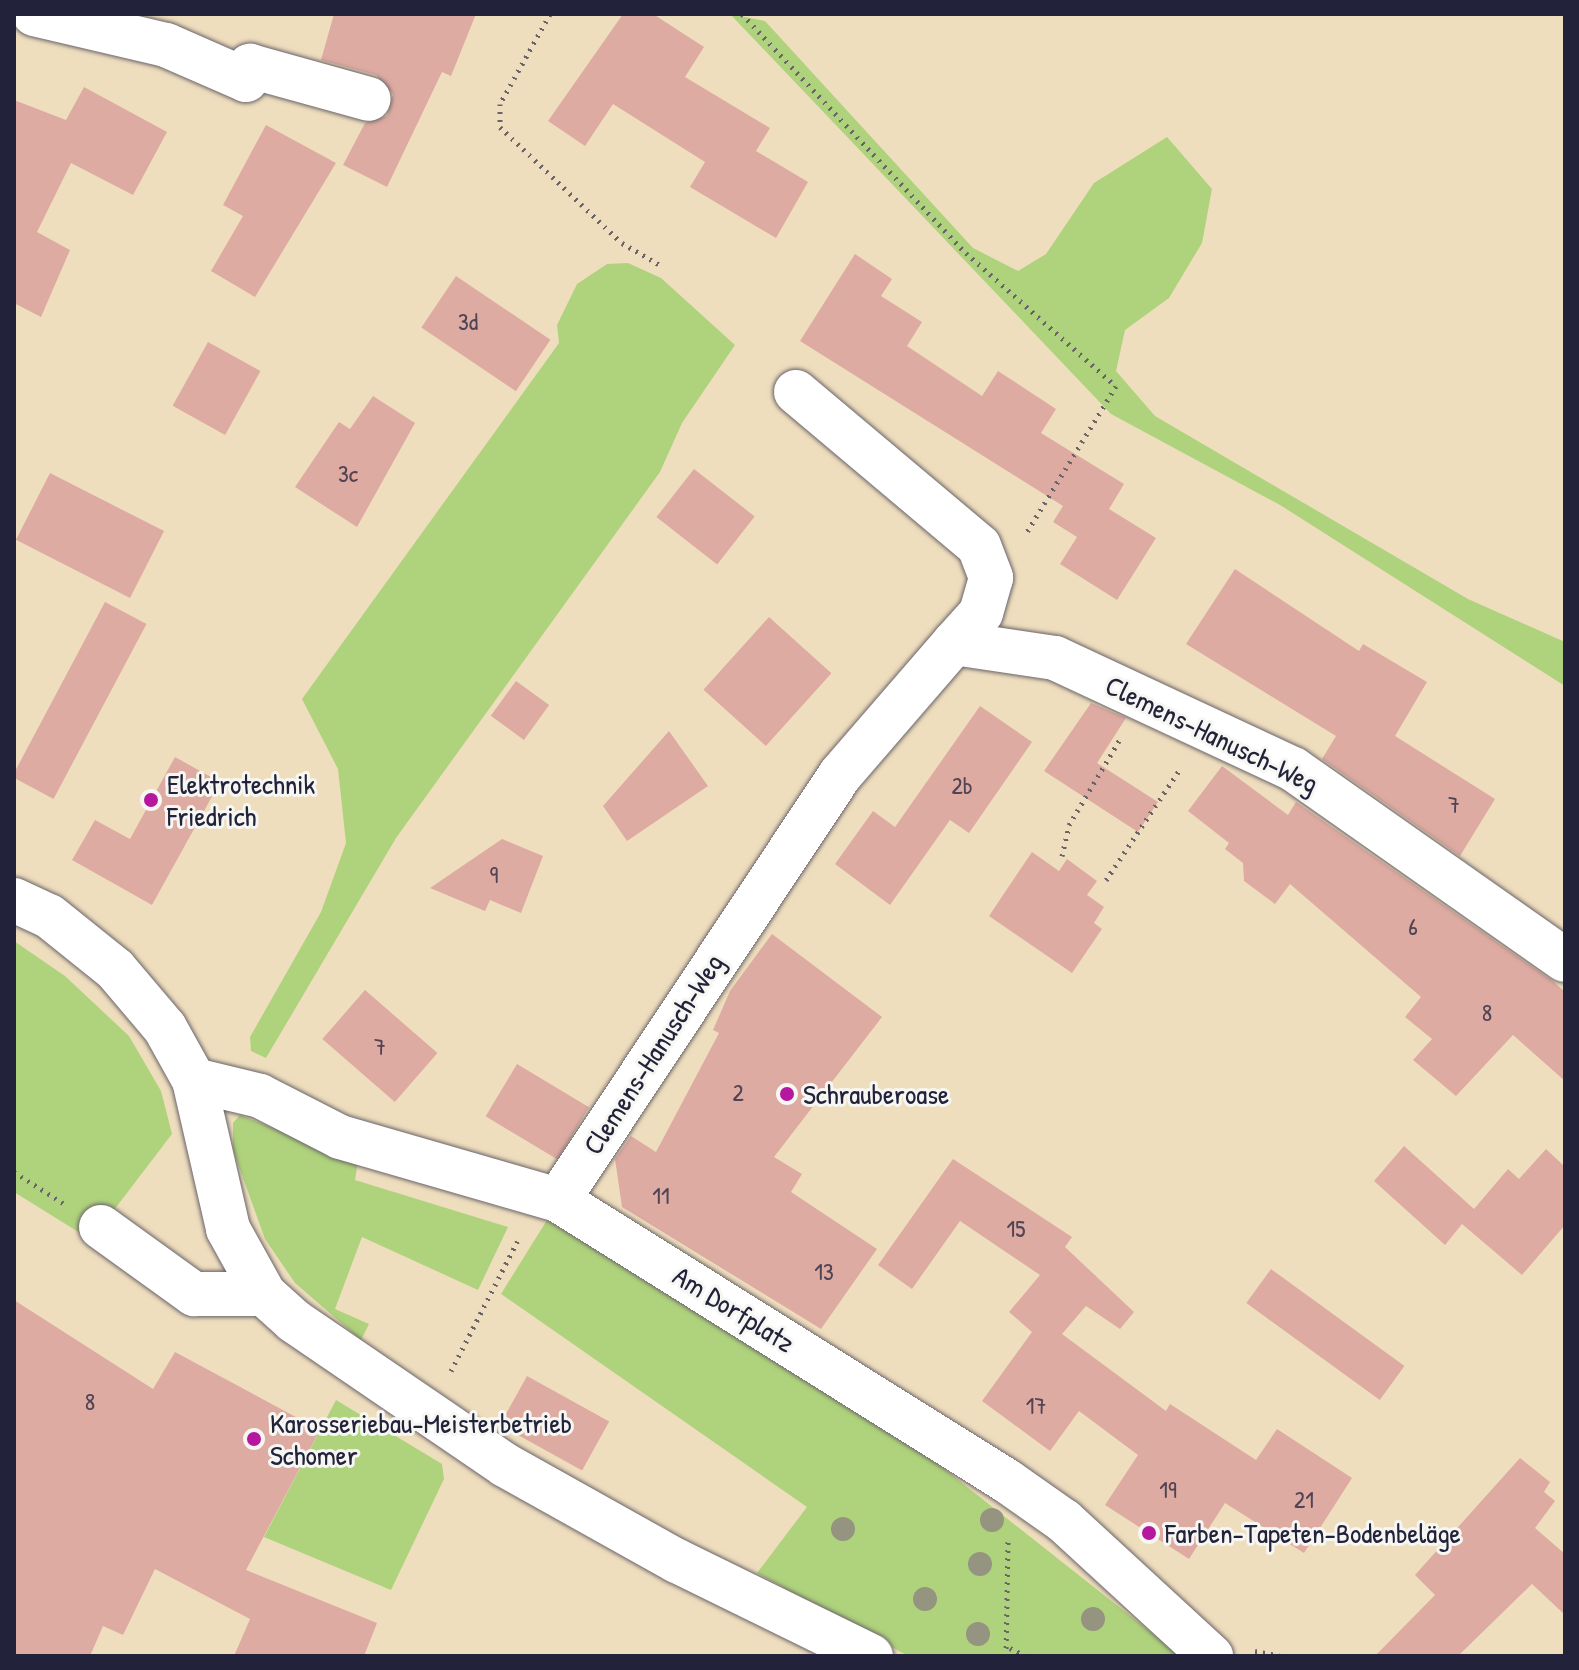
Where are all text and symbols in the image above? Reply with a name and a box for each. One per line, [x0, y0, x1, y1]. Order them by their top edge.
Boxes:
house number: 3d [458, 308, 478, 336]
house number: 3c [338, 460, 358, 488]
street label: Clemens-Hanusch-Weg [1100, 668, 1324, 800]
place label: Elektrotechnik Friedrich [167, 767, 315, 833]
house number: 2b [951, 772, 973, 800]
marker: Elektrotechnik Friedrich [142, 791, 160, 809]
house number: 7 [1448, 791, 1460, 819]
house number: 9 [490, 861, 498, 889]
house number: 6 [1408, 913, 1418, 941]
street label: Clemens-Hanusch-Weg [576, 947, 730, 1161]
house number: 8 [1482, 999, 1492, 1027]
house number: 7 [374, 1033, 386, 1061]
place label: Schrauberoase [803, 1077, 949, 1111]
house number: 2 [732, 1079, 744, 1107]
marker: Schrauberoase [778, 1085, 796, 1103]
house number: 11 [652, 1182, 670, 1210]
house number: 15 [1007, 1215, 1025, 1243]
house number: 13 [814, 1258, 834, 1286]
street label: Am Dorfplatz [667, 1259, 801, 1359]
house number: 8 [85, 1388, 95, 1416]
house number: 17 [1026, 1392, 1046, 1420]
place label: Karosseriebau-Meisterbetrieb Schomer [270, 1406, 572, 1472]
marker: Karosseriebau-Meisterbetrieb Schomer [245, 1430, 263, 1448]
house number: 19 [1159, 1476, 1177, 1504]
house number: 21 [1294, 1486, 1314, 1514]
place label: Farben-Tapeten-Bodenbeläge [1165, 1516, 1461, 1550]
marker: Farben-Tapeten-Bodenbeläge [1140, 1524, 1158, 1542]

